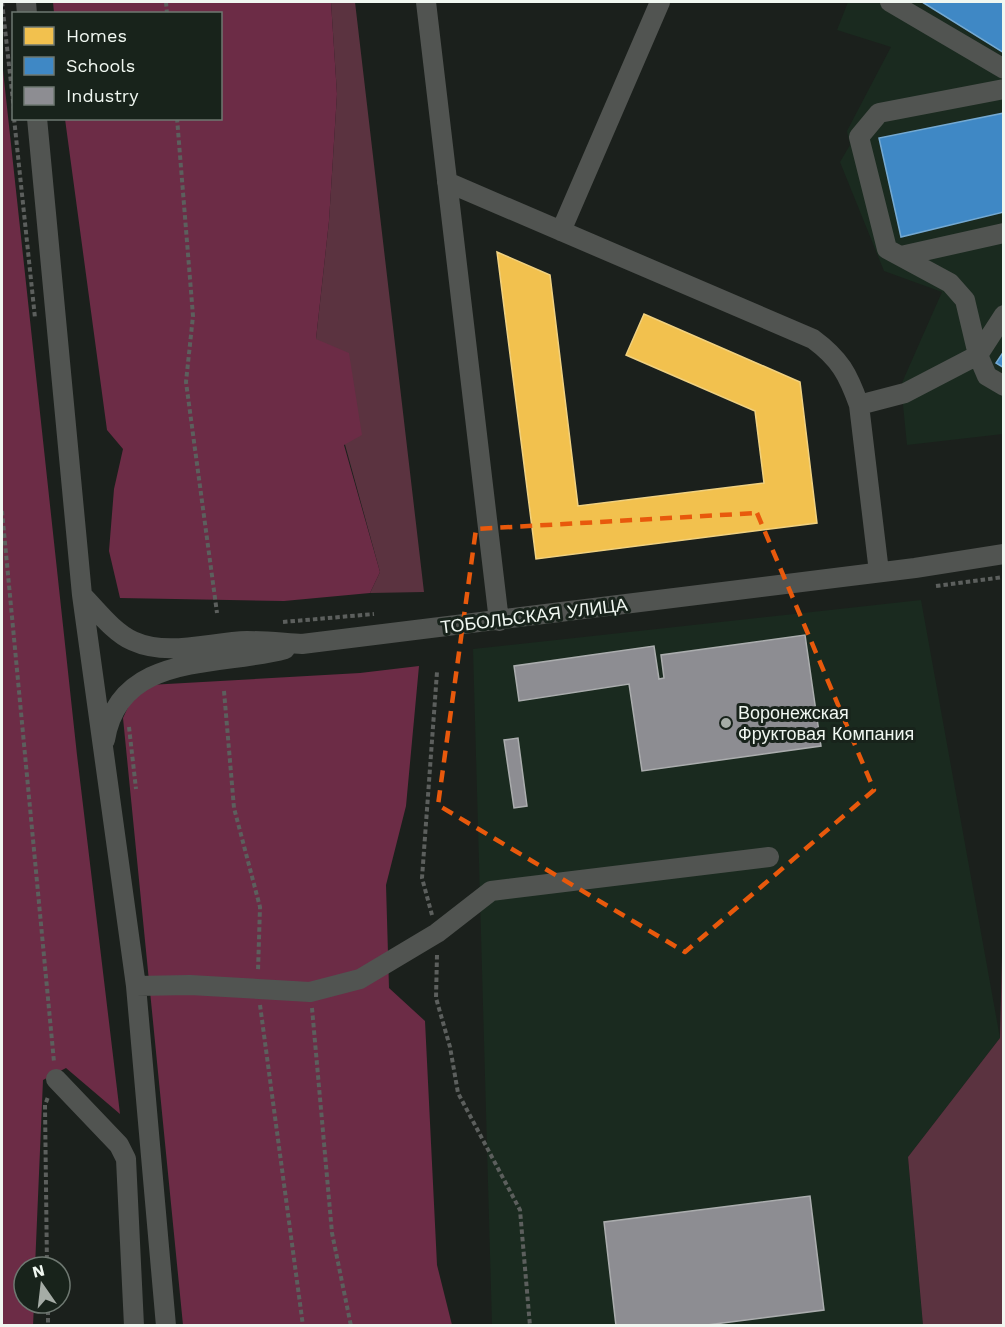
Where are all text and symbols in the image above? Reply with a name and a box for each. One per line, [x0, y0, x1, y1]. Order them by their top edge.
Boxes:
legend [12, 12, 222, 120]
text: Homes [66, 25, 127, 46]
text: Schools [66, 55, 135, 76]
text: Industry [66, 85, 139, 106]
street label: ТОБОЛЬСКАЯ УЛИЦА [439, 594, 629, 637]
place label: Воронежская Фруктовая Компания [738, 702, 914, 744]
marker: Воронежская Фруктовая Компания [719, 716, 733, 730]
north arrow [12, 1255, 72, 1315]
text: N [30, 1260, 47, 1282]

